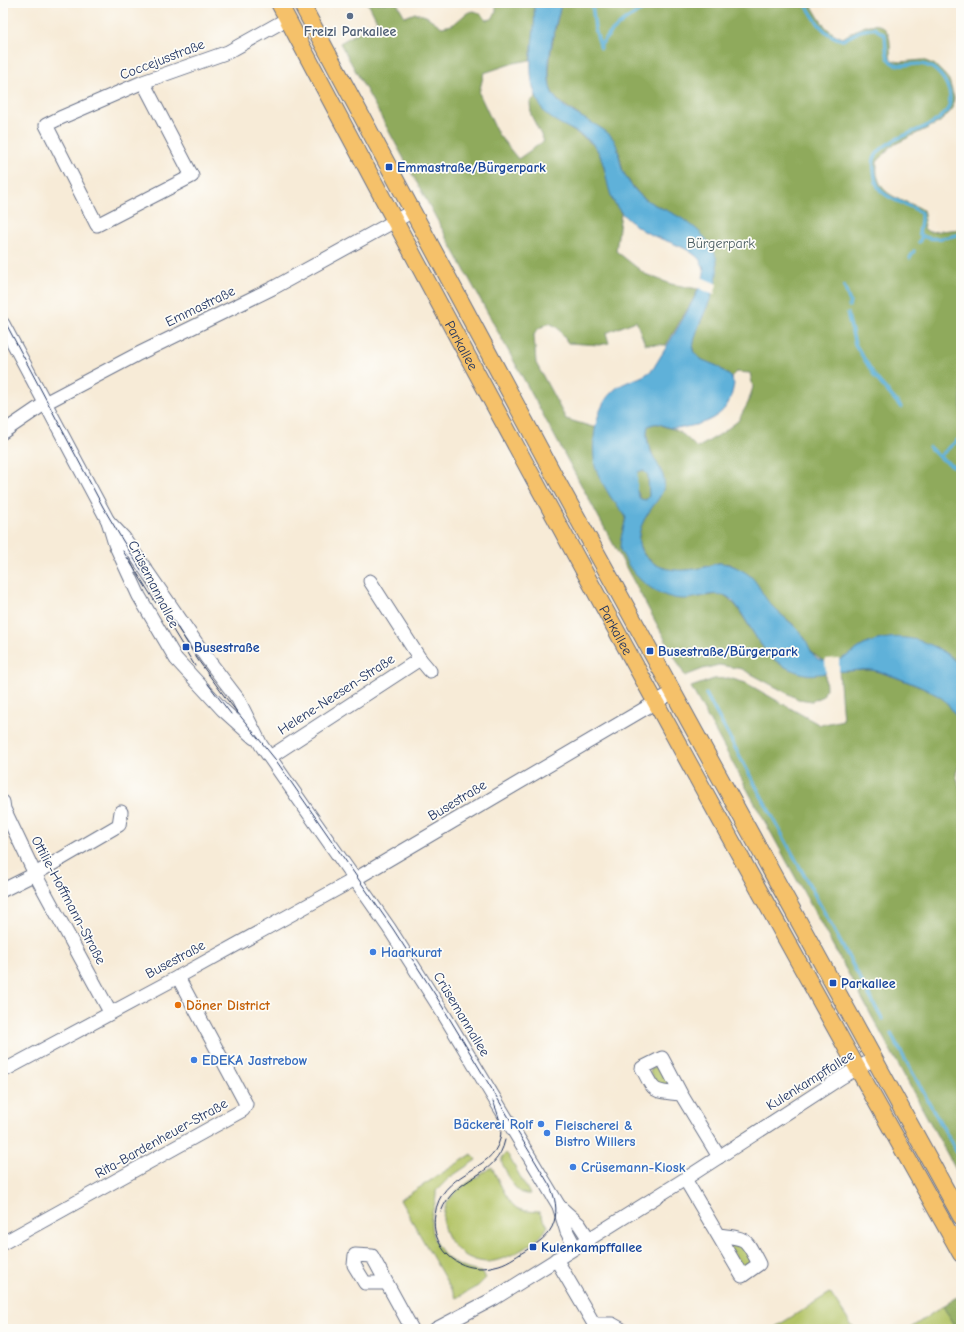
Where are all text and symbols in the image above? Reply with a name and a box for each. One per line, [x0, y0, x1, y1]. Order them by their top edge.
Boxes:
marker: Freizi Parkallee [345, 11, 355, 21]
place label: Freizi Parkallee [304, 23, 396, 40]
street label: Coccejusstraße [117, 35, 207, 83]
place label: Emmastraße/Bürgerpark [397, 159, 546, 176]
marker: Emmastraße/Bürgerpark [384, 162, 394, 172]
park label: Bürgerpark [687, 235, 755, 252]
street label: Emmastraße [163, 282, 238, 331]
street label: Parkallee [441, 318, 482, 373]
street label: Crüsemannallee [124, 538, 183, 631]
street label: Parkallee [595, 603, 636, 658]
place label: Busestraße [194, 639, 260, 656]
marker: Busestraße [181, 642, 191, 652]
place label: Busestraße/Bürgerpark [658, 643, 798, 660]
marker: Busestraße/Bürgerpark [645, 646, 655, 656]
street label: Helene-Neesen-Straße [275, 650, 398, 738]
street label: Busestraße [425, 776, 490, 825]
street label: Ottilie-Hoffmann-Straße [28, 833, 110, 967]
street label: Busestraße [142, 937, 208, 982]
place label: Haarkurat [381, 944, 442, 961]
marker: Haarkurat [368, 947, 378, 957]
street label: Crüsemannallee [430, 969, 494, 1060]
place label: Parkallee [841, 975, 896, 992]
marker: Parkallee [828, 978, 838, 988]
place label: Döner District [186, 997, 270, 1014]
marker: Döner District [173, 1000, 183, 1010]
street label: Kulenkampffallee [763, 1047, 857, 1114]
place label: EDEKA Jastrebow [202, 1052, 308, 1069]
marker: EDEKA Jastrebow [189, 1055, 199, 1065]
street label: Rita-Bardenheuer-Straße [92, 1095, 231, 1182]
place label: Bäckerei Rolf [454, 1116, 533, 1133]
place label: Fleischerei & Bistro Willers [555, 1117, 636, 1150]
marker: Bäckerei Rolf [536, 1119, 546, 1129]
marker: Fleischerei & Bistro Willers [542, 1128, 552, 1138]
place label: Crüsemann-Kiosk [581, 1159, 686, 1176]
marker: Crüsemann-Kiosk [568, 1162, 578, 1172]
place label: Kulenkampffallee [541, 1239, 642, 1256]
marker: Kulenkampffallee [528, 1242, 538, 1252]

